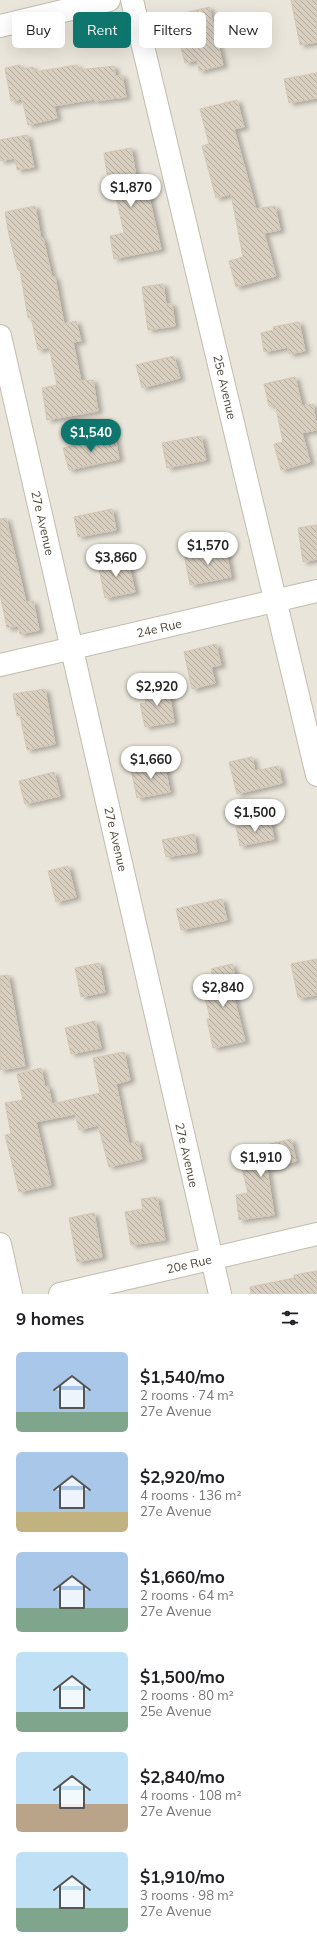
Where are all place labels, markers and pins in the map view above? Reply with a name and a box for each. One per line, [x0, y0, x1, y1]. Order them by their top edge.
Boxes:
pin: $1,870 [98, 174, 164, 208]
pin: $1,540 [58, 419, 124, 453]
pin: $1,570 [175, 532, 241, 566]
pin: $3,860 [83, 544, 149, 578]
pin: $2,920 [124, 673, 190, 707]
pin: $1,660 [118, 746, 184, 780]
pin: $1,500 [222, 799, 288, 833]
pin: $2,840 [190, 974, 256, 1008]
pin: $1,910 [228, 1144, 294, 1178]

